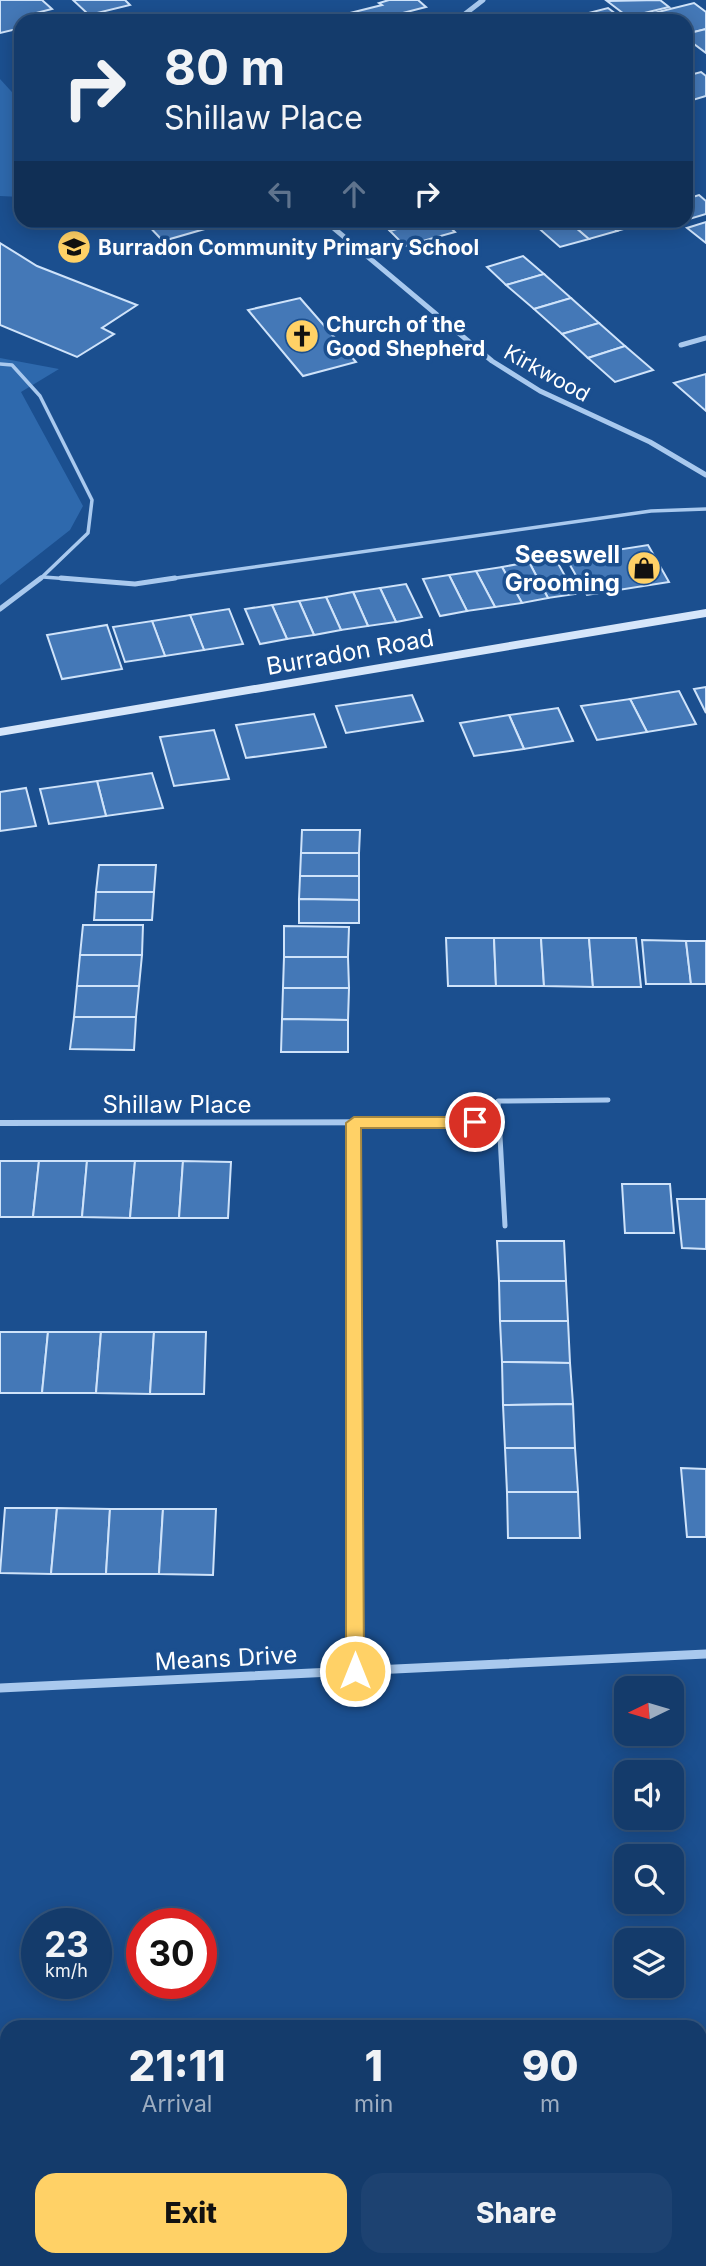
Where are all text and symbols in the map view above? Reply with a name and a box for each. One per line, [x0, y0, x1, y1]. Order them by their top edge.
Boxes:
text: 80 m [164, 38, 285, 97]
icon: right [49, 42, 140, 133]
text: Shillaw Place [164, 98, 363, 137]
icon: left [262, 175, 300, 213]
icon: ahead [335, 175, 373, 213]
icon: right [408, 175, 446, 213]
school or university icon: Burradon Community Primary School [55, 228, 93, 266]
place label: Burradon Community Primary School [98, 235, 479, 260]
place label: Church of the Good Shepherd [326, 312, 485, 361]
church icon: Church of the Good Shepherd [283, 317, 321, 355]
street label: Kirkwood [500, 339, 594, 407]
place label: Seeswell Grooming [505, 540, 620, 597]
shop icon: Seeswell Grooming [625, 549, 663, 587]
street label: Burradon Road [264, 623, 436, 681]
street label: Shillaw Place [102, 1090, 252, 1119]
pin [445, 1092, 505, 1152]
icon: arrive [456, 1103, 494, 1141]
position arrow [318, 1634, 392, 1708]
street label: Means Drive [154, 1640, 298, 1676]
north arrow [614, 1676, 684, 1746]
map controls [614, 1676, 684, 1998]
button: sound [614, 1760, 684, 1830]
button: search [614, 1844, 684, 1914]
speed limit sign: 30 [126, 1908, 217, 1999]
text: 23 [44, 1923, 89, 1965]
button: layers [614, 1928, 684, 1998]
text: km/h [45, 1960, 88, 1981]
text: 21:11 [128, 2040, 226, 2091]
text: 1 [364, 2040, 383, 2091]
text: 90 [522, 2040, 579, 2091]
text: Arrival [142, 2090, 212, 2118]
text: min [354, 2090, 393, 2118]
text: m [540, 2090, 560, 2118]
button: Exit [35, 2173, 347, 2253]
button: Share [361, 2173, 672, 2253]

